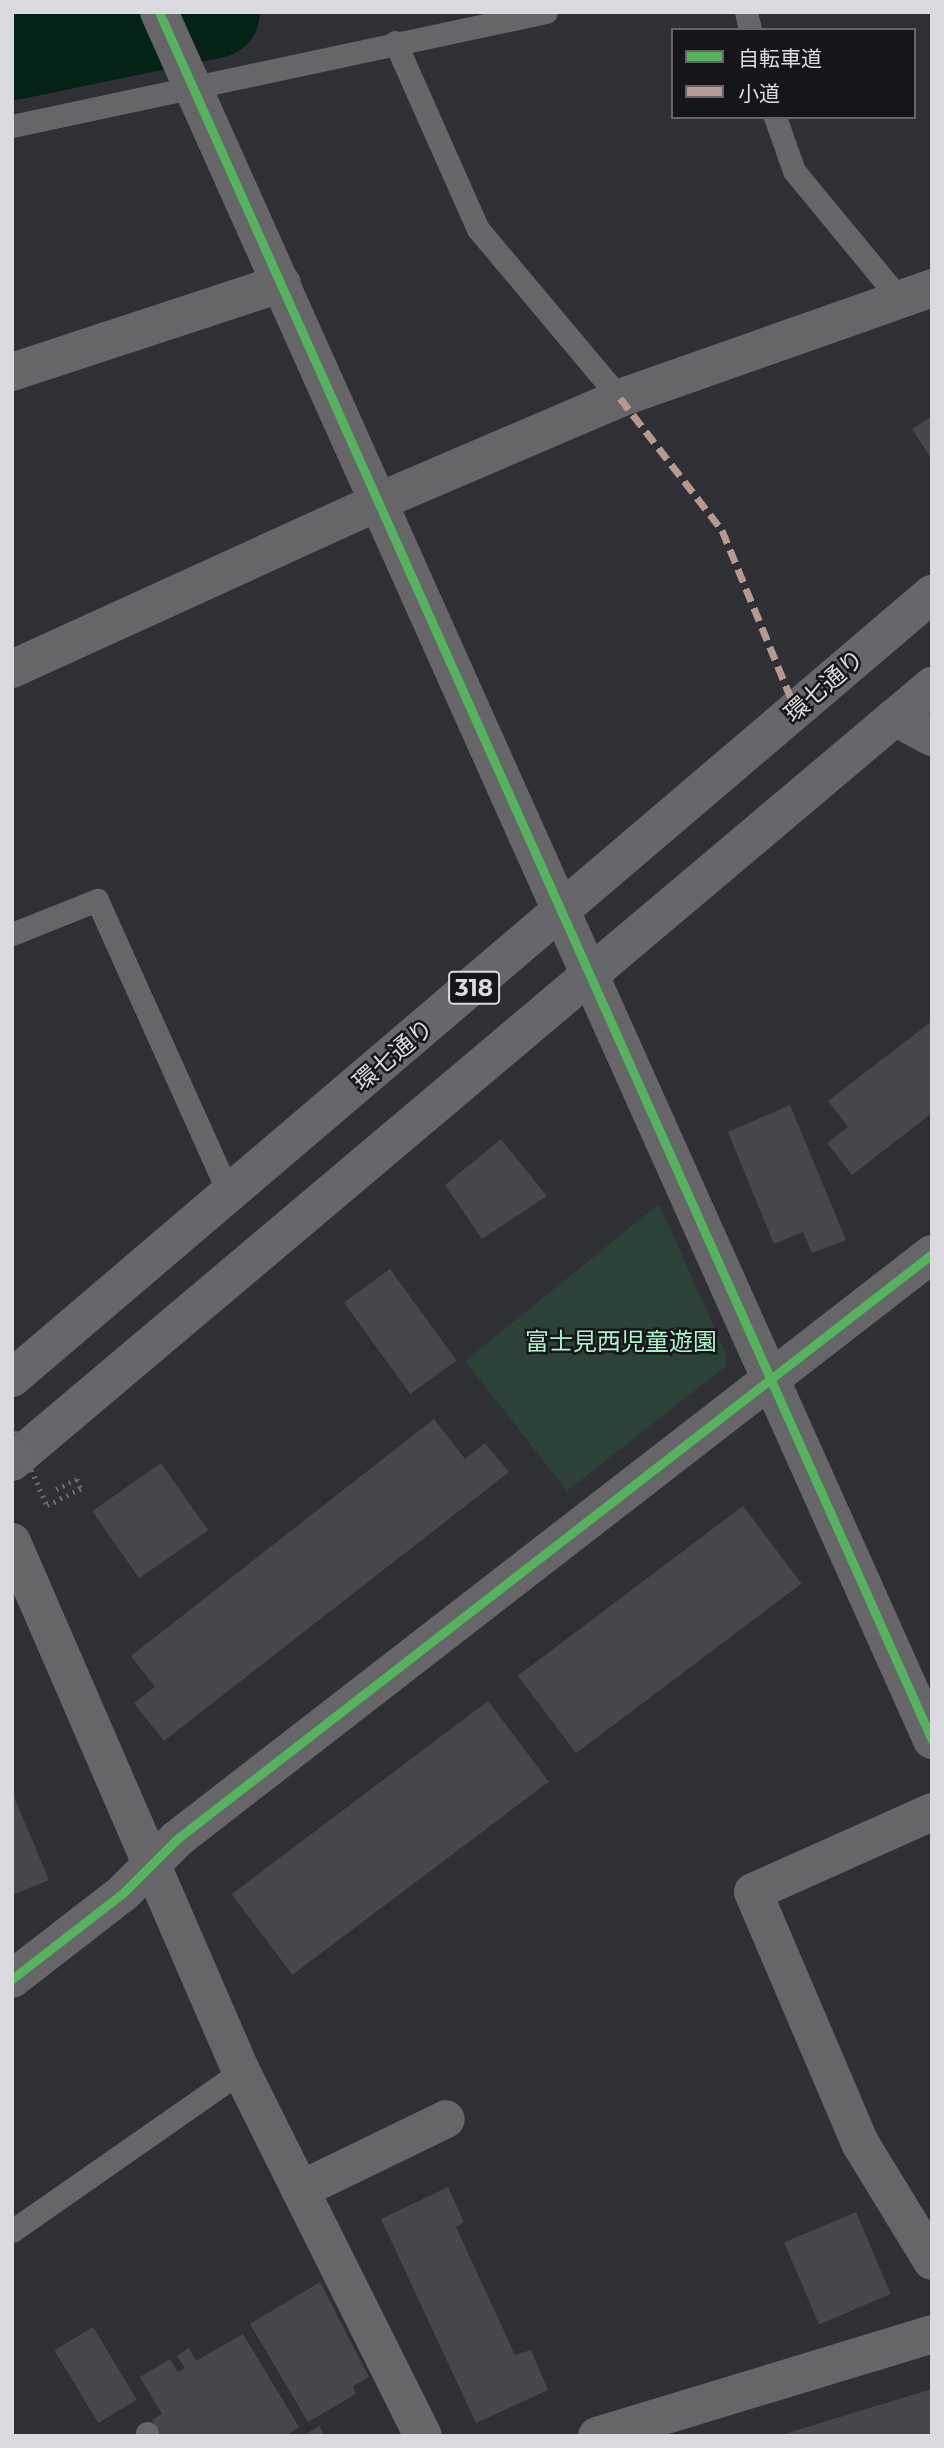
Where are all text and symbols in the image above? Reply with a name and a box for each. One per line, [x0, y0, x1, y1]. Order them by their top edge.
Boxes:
legend [671, 28, 916, 119]
text: 自転車道 [738, 46, 822, 71]
text: 小道 [738, 81, 780, 106]
street label: 環七通り [778, 644, 870, 728]
road number: 318 [448, 968, 500, 1007]
street label: 環七通り [347, 1013, 439, 1097]
park label: 富士見西児童遊園 [525, 1328, 717, 1356]

